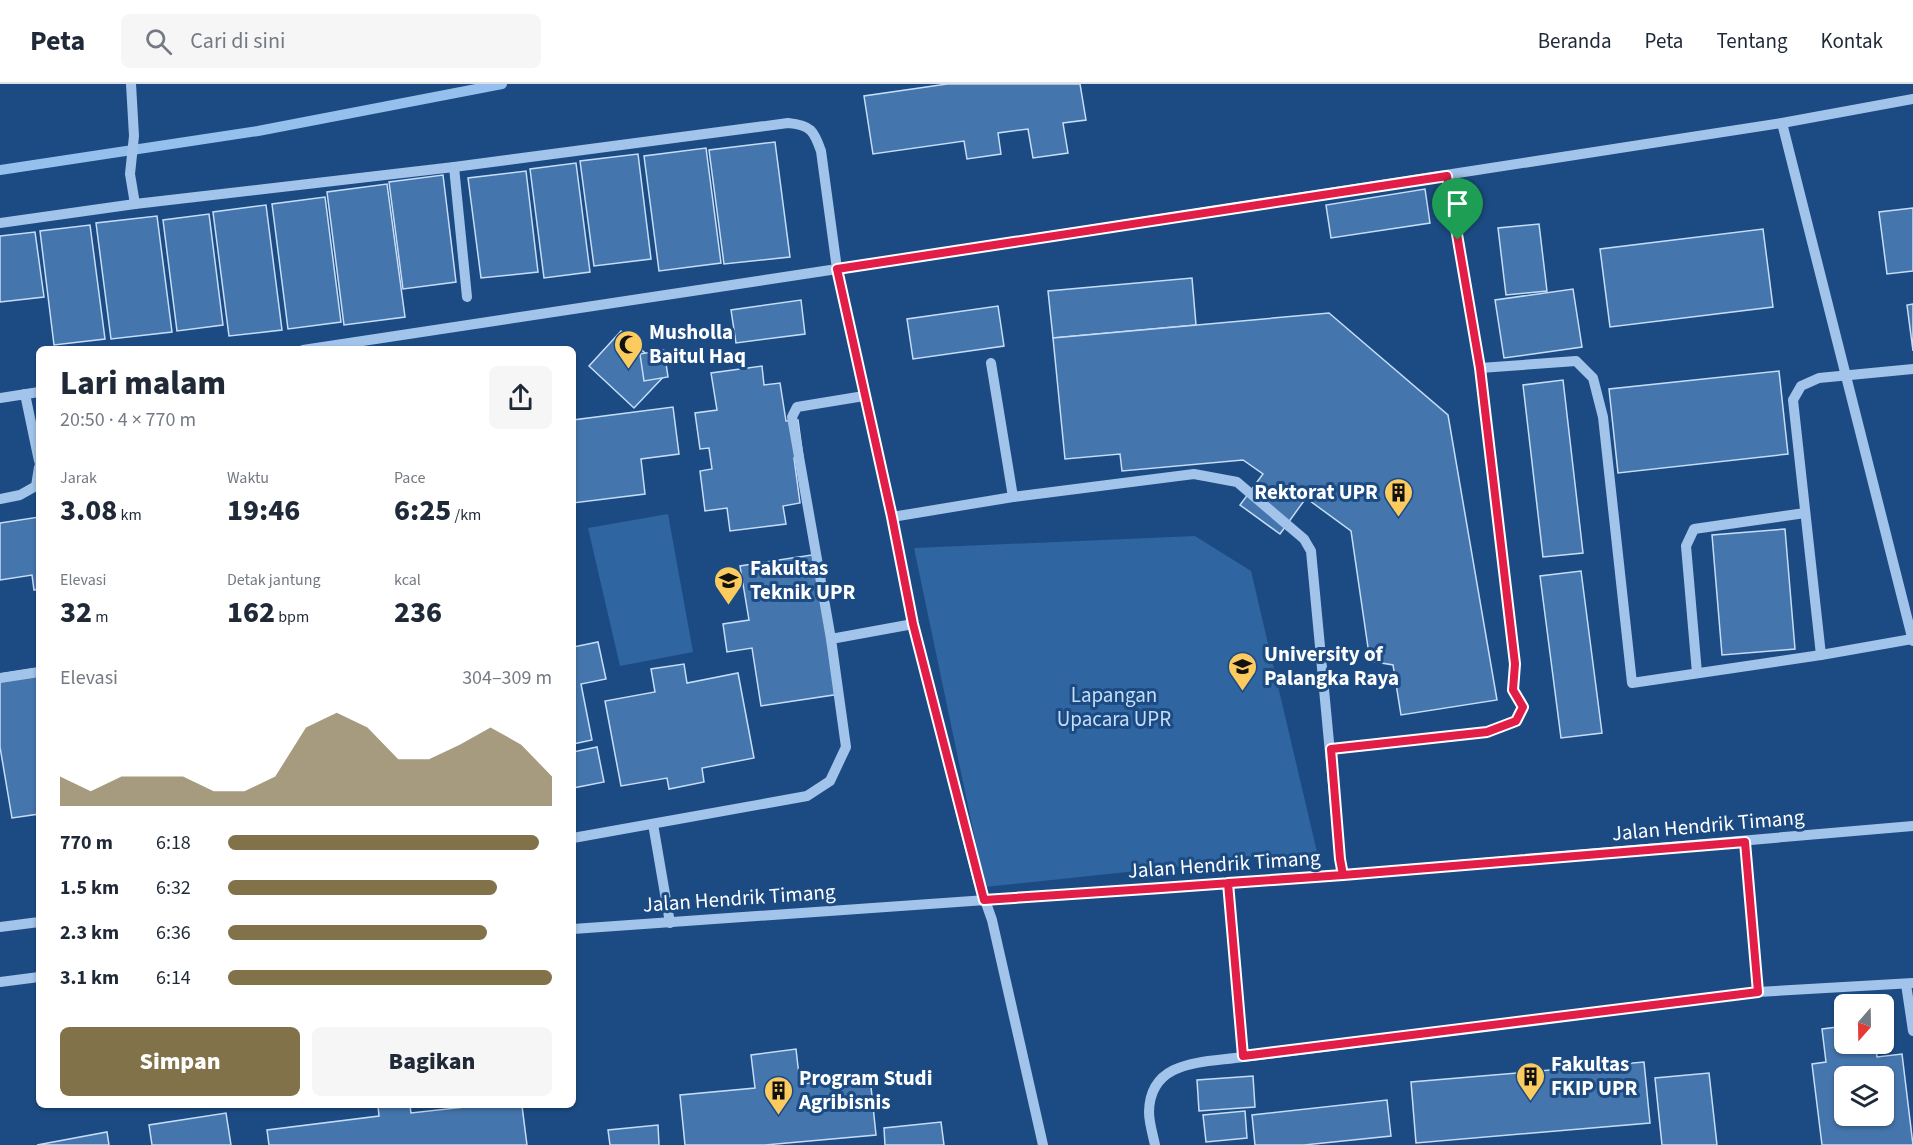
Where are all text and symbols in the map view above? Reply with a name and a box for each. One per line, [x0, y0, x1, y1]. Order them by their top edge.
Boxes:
search box [121, 14, 541, 68]
text: Peta [30, 21, 85, 61]
icon: search [142, 25, 175, 58]
text: Cari di sini [190, 25, 285, 57]
text: Beranda [1538, 26, 1612, 56]
text: Peta [1645, 26, 1683, 56]
text: Tentang [1716, 26, 1787, 56]
text: Kontak [1820, 26, 1883, 56]
pin [1432, 178, 1483, 240]
icon: arrive [1441, 187, 1474, 220]
place label: Musholla Baitul Haq [649, 317, 746, 371]
mosque icon: Musholla Baitul Haq [612, 328, 644, 370]
text: Lari malam [60, 360, 226, 407]
button: share [489, 366, 552, 429]
text: 20:50 · 4 × 770 m [60, 406, 196, 434]
text: Jarak [60, 467, 97, 489]
text: Waktu [227, 467, 269, 489]
text: Pace [394, 467, 425, 489]
building icon: Rektorat UPR [1383, 476, 1415, 518]
place label: Rektorat UPR [1254, 477, 1378, 507]
text: 3.08 [60, 489, 117, 532]
text: 19:46 [227, 489, 300, 532]
text: 6:25 [394, 489, 451, 532]
text: km [117, 504, 142, 526]
text: /km [451, 504, 481, 526]
place label: Fakultas Teknik UPR [750, 553, 855, 607]
school or university icon: Fakultas Teknik UPR [713, 564, 745, 606]
text: Elevasi [60, 569, 106, 591]
text: Detak jantung [227, 569, 321, 591]
text: kcal [394, 569, 421, 591]
text: 32 [60, 591, 92, 634]
text: 162 [227, 591, 275, 634]
text: 236 [394, 591, 442, 634]
text: m [92, 606, 109, 628]
text: bpm [275, 606, 309, 628]
place label: University of Palangka Raya [1264, 639, 1399, 693]
school or university icon: University of Palangka Raya [1227, 650, 1259, 692]
text: Elevasi [60, 664, 118, 692]
text: 304–309 m [462, 664, 552, 692]
park label: Lapangan Upacara UPR [1057, 680, 1171, 734]
street label: Jalan Hendrik Timang [1611, 802, 1806, 848]
text: 770 m [60, 829, 113, 857]
text: 6:18 [156, 829, 191, 857]
street label: Jalan Hendrik Timang [1127, 842, 1322, 886]
text: 1.5 km [60, 874, 119, 902]
text: 6:32 [156, 874, 191, 902]
street label: Jalan Hendrik Timang [642, 876, 837, 920]
text: 2.3 km [60, 919, 119, 947]
text: 6:36 [156, 919, 191, 947]
text: 3.1 km [60, 964, 119, 992]
text: 6:14 [156, 964, 191, 992]
north arrow [1834, 994, 1894, 1054]
map controls [1834, 994, 1894, 1126]
button: Simpan [60, 1027, 300, 1096]
button: Bagikan [312, 1027, 552, 1096]
place label: Fakultas FKIP UPR [1551, 1049, 1637, 1103]
building icon: Fakultas FKIP UPR [1514, 1060, 1546, 1102]
place label: Program Studi Agribisnis [798, 1063, 932, 1117]
button: layers [1834, 1066, 1894, 1126]
building icon: Program Studi Agribisnis [762, 1074, 794, 1116]

